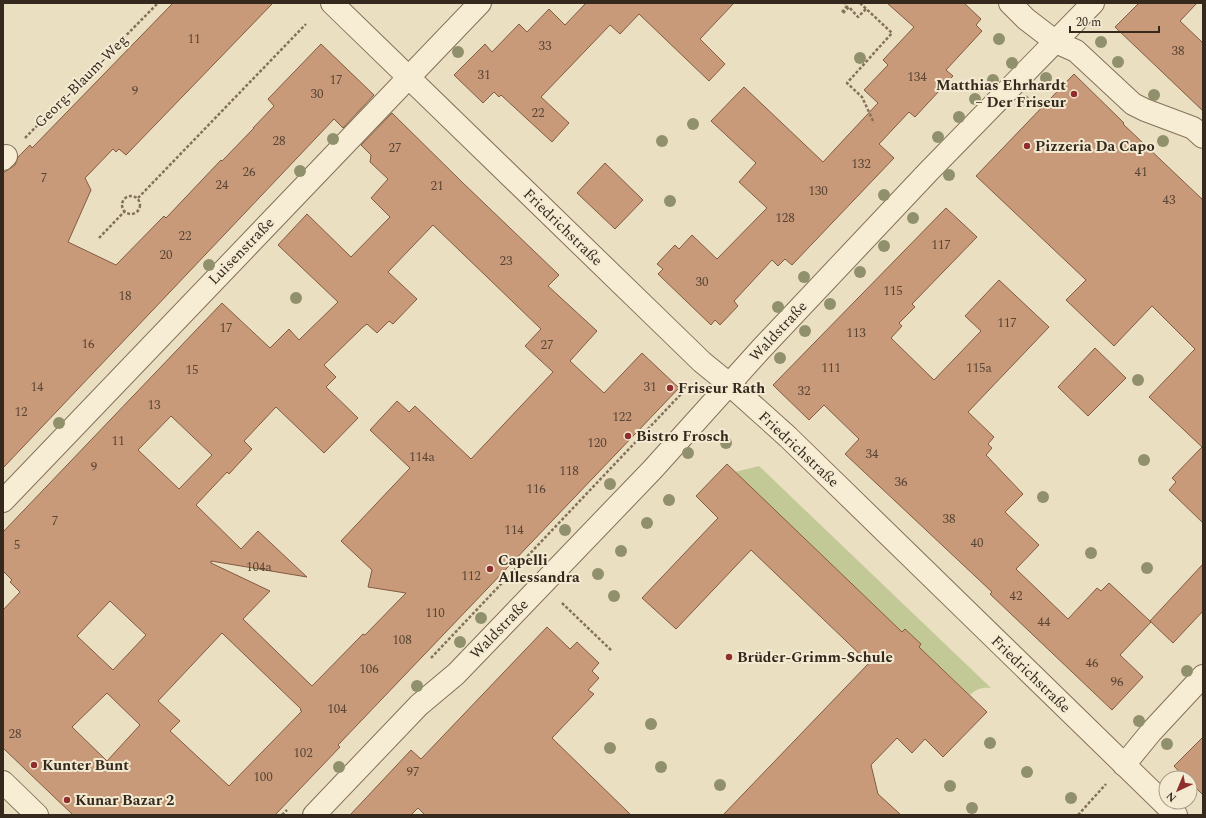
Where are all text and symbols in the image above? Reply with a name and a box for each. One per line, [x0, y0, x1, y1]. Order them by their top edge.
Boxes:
scale bar [1070, 8, 1159, 34]
text: 20 m [1076, 13, 1101, 32]
street label: Georg-Blaum-Weg [29, 29, 133, 133]
house number: 11 [188, 29, 201, 49]
house number: 33 [539, 36, 552, 56]
house number: 38 [1172, 41, 1185, 61]
house number: 31 [478, 65, 491, 85]
house number: 134 [907, 67, 927, 87]
house number: 17 [330, 70, 343, 90]
place label: Matthias Ehrhardt – Der Friseur [936, 74, 1067, 114]
house number: 9 [132, 81, 139, 101]
house number: 30 [311, 84, 324, 104]
marker: Matthias Ehrhardt – Der Friseur [1069, 89, 1079, 99]
house number: 22 [532, 103, 545, 123]
house number: 28 [273, 131, 286, 151]
place label: Pizzeria Da Capo [1035, 135, 1155, 158]
house number: 27 [389, 138, 402, 158]
marker: Pizzeria Da Capo [1022, 141, 1032, 151]
house number: 132 [851, 154, 871, 174]
house number: 26 [243, 162, 256, 182]
house number: 41 [1135, 162, 1148, 182]
house number: 7 [41, 168, 47, 188]
house number: 24 [216, 175, 229, 195]
house number: 21 [431, 176, 444, 196]
house number: 130 [808, 181, 828, 201]
street label: Friedrichstraße [518, 183, 608, 271]
house number: 43 [1163, 190, 1176, 210]
house number: 128 [775, 208, 795, 228]
street label: Luisenstraße [203, 212, 280, 290]
house number: 22 [179, 226, 192, 246]
house number: 117 [931, 235, 951, 255]
house number: 20 [160, 245, 173, 265]
house number: 23 [500, 251, 513, 271]
house number: 30 [696, 272, 709, 292]
house number: 115 [883, 281, 903, 301]
house number: 18 [119, 286, 132, 306]
street label: Waldstraße [744, 296, 813, 367]
house number: 117 [997, 313, 1017, 333]
house number: 17 [220, 318, 233, 338]
house number: 113 [846, 323, 866, 343]
house number: 16 [82, 334, 95, 354]
house number: 27 [541, 335, 554, 355]
house number: 111 [821, 358, 841, 378]
house number: 115a [966, 358, 993, 378]
house number: 15 [186, 360, 199, 380]
house number: 14 [31, 377, 44, 397]
house number: 31 [644, 377, 657, 397]
place label: Friseur Rath [678, 377, 765, 400]
house number: 32 [798, 381, 811, 401]
marker: Friseur Rath [665, 383, 675, 393]
house number: 13 [148, 395, 161, 415]
house number: 12 [15, 402, 28, 422]
street label: Friedrichstraße [753, 406, 844, 493]
house number: 122 [612, 407, 632, 427]
place label: Bistro Frosch [636, 425, 729, 448]
house number: 11 [112, 431, 125, 451]
marker: Bistro Frosch [623, 431, 633, 441]
house number: 120 [587, 433, 607, 453]
house number: 34 [866, 444, 879, 464]
house number: 114a [409, 447, 436, 467]
house number: 9 [91, 457, 98, 477]
house number: 118 [559, 461, 579, 481]
house number: 36 [895, 472, 908, 492]
house number: 116 [526, 479, 546, 499]
house number: 38 [943, 509, 956, 529]
house number: 7 [52, 511, 58, 531]
house number: 114 [504, 520, 524, 540]
house number: 40 [971, 533, 984, 553]
house number: 5 [14, 535, 20, 555]
place label: Capelli Allessandra [498, 549, 580, 589]
house number: 104a [246, 557, 273, 577]
marker: Capelli Allessandra [485, 564, 495, 574]
house number: 112 [461, 566, 481, 586]
house number: 42 [1010, 586, 1023, 606]
street label: Waldstraße [465, 594, 534, 665]
house number: 110 [425, 603, 445, 623]
house number: 44 [1038, 612, 1051, 632]
house number: 108 [392, 630, 412, 650]
street label: Friedrichstraße [986, 630, 1076, 718]
place label: Brüder-Grimm-Schule [737, 646, 893, 669]
marker: Brüder-Grimm-Schule [724, 652, 734, 662]
house number: 46 [1086, 653, 1099, 673]
house number: 106 [359, 659, 379, 679]
house number: 96 [1111, 672, 1124, 692]
house number: 104 [327, 699, 347, 719]
house number: 28 [9, 724, 22, 744]
house number: 102 [293, 743, 313, 763]
place label: Kunter Bunt [42, 754, 129, 777]
marker: Kunter Bunt [29, 760, 39, 770]
house number: 97 [407, 762, 420, 782]
house number: 100 [253, 767, 273, 787]
north arrow [1158, 770, 1198, 810]
text: N [1162, 788, 1181, 806]
place label: Kunar Bazar 2 [75, 789, 174, 812]
marker: Kunar Bazar 2 [62, 795, 72, 805]

